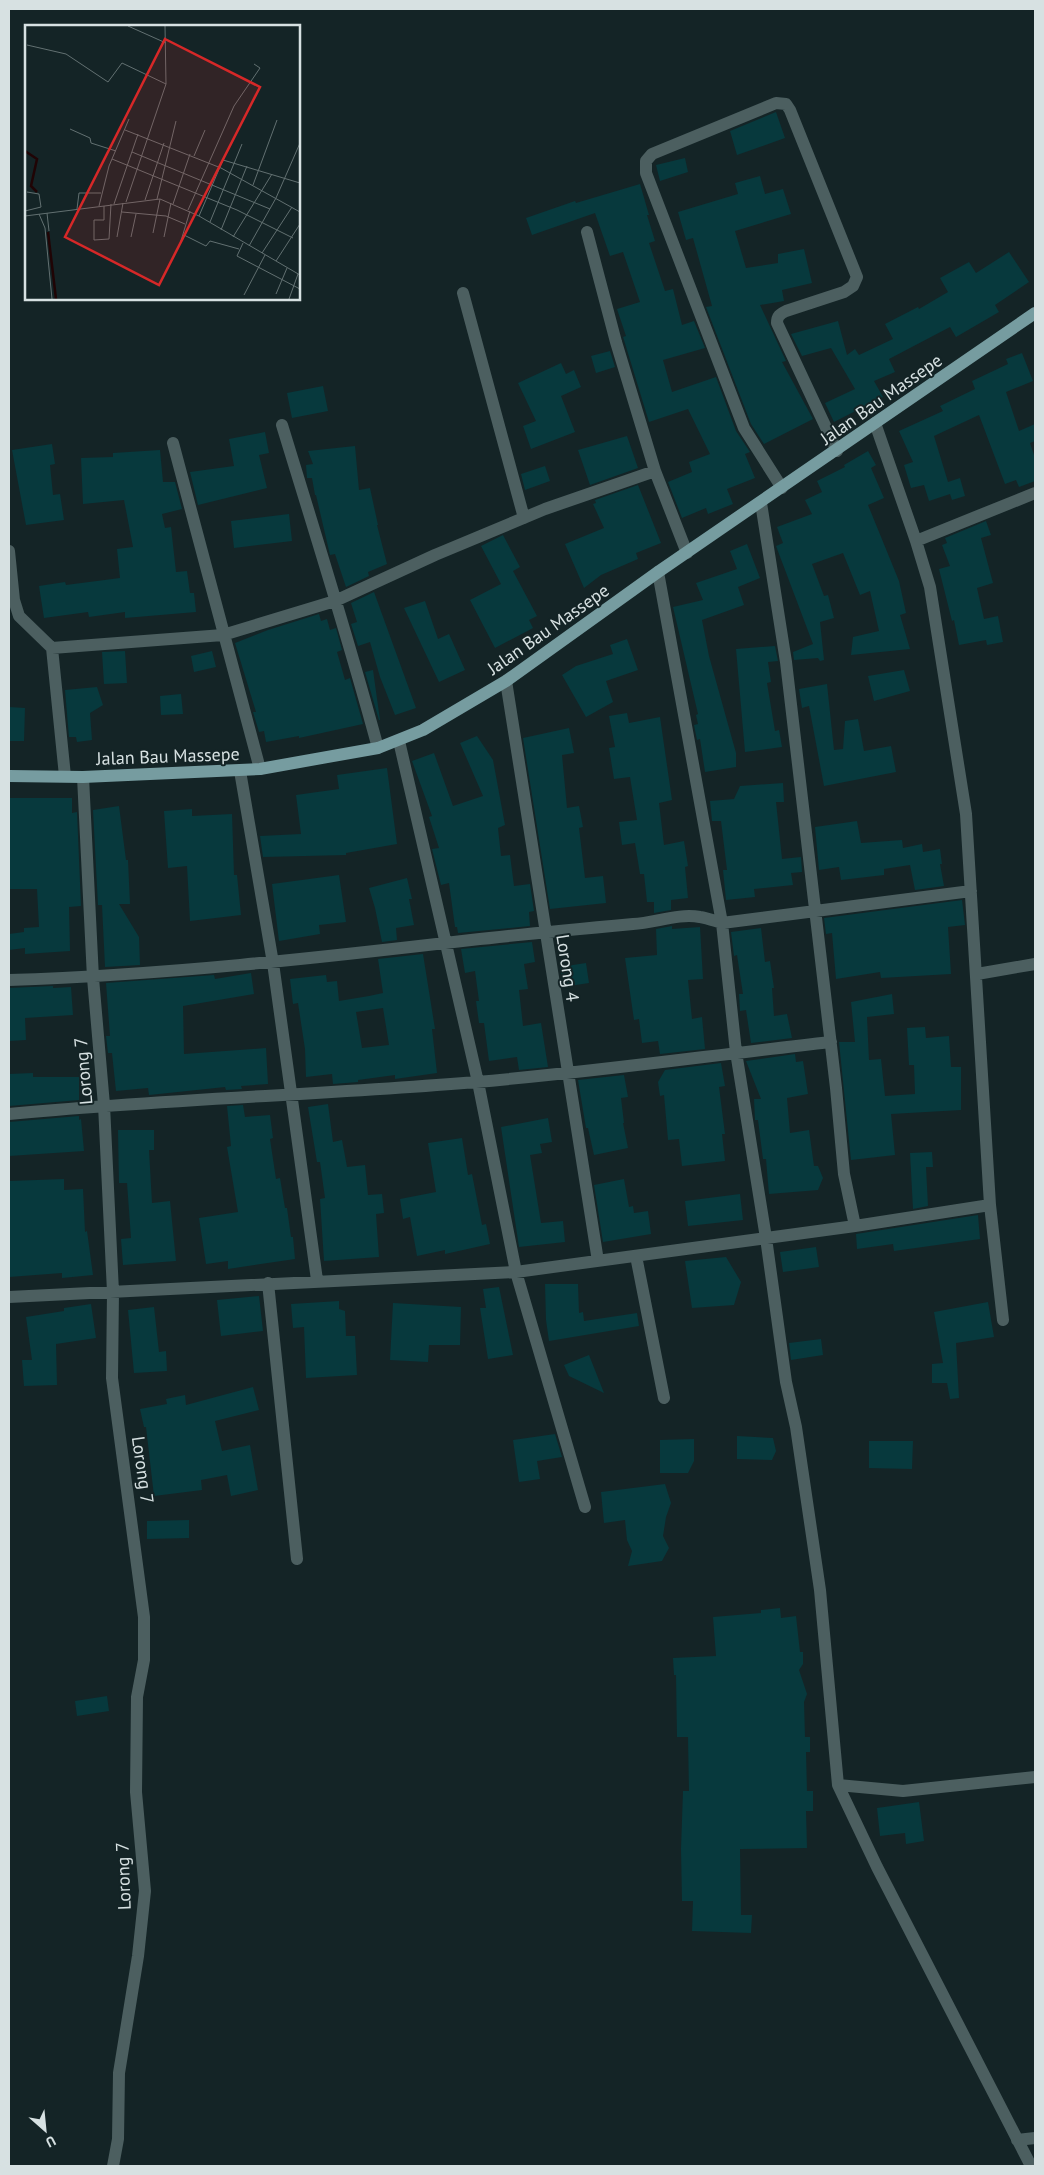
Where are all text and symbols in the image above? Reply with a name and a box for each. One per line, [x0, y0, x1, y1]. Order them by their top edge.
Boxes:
inset map [25, 25, 300, 300]
street label: Jalan Bau Massepe [815, 348, 946, 450]
street label: Jalan Bau Massepe [482, 578, 613, 680]
street label: Jalan Bau Massepe [95, 742, 240, 770]
street label: Lorong 4 [551, 933, 585, 1003]
street label: Lorong 7 [69, 1036, 97, 1106]
street label: Lorong 7 [127, 1435, 159, 1505]
street label: Lorong 7 [110, 1842, 136, 1910]
north arrow [20, 2105, 70, 2155]
text: U [43, 2132, 59, 2152]

